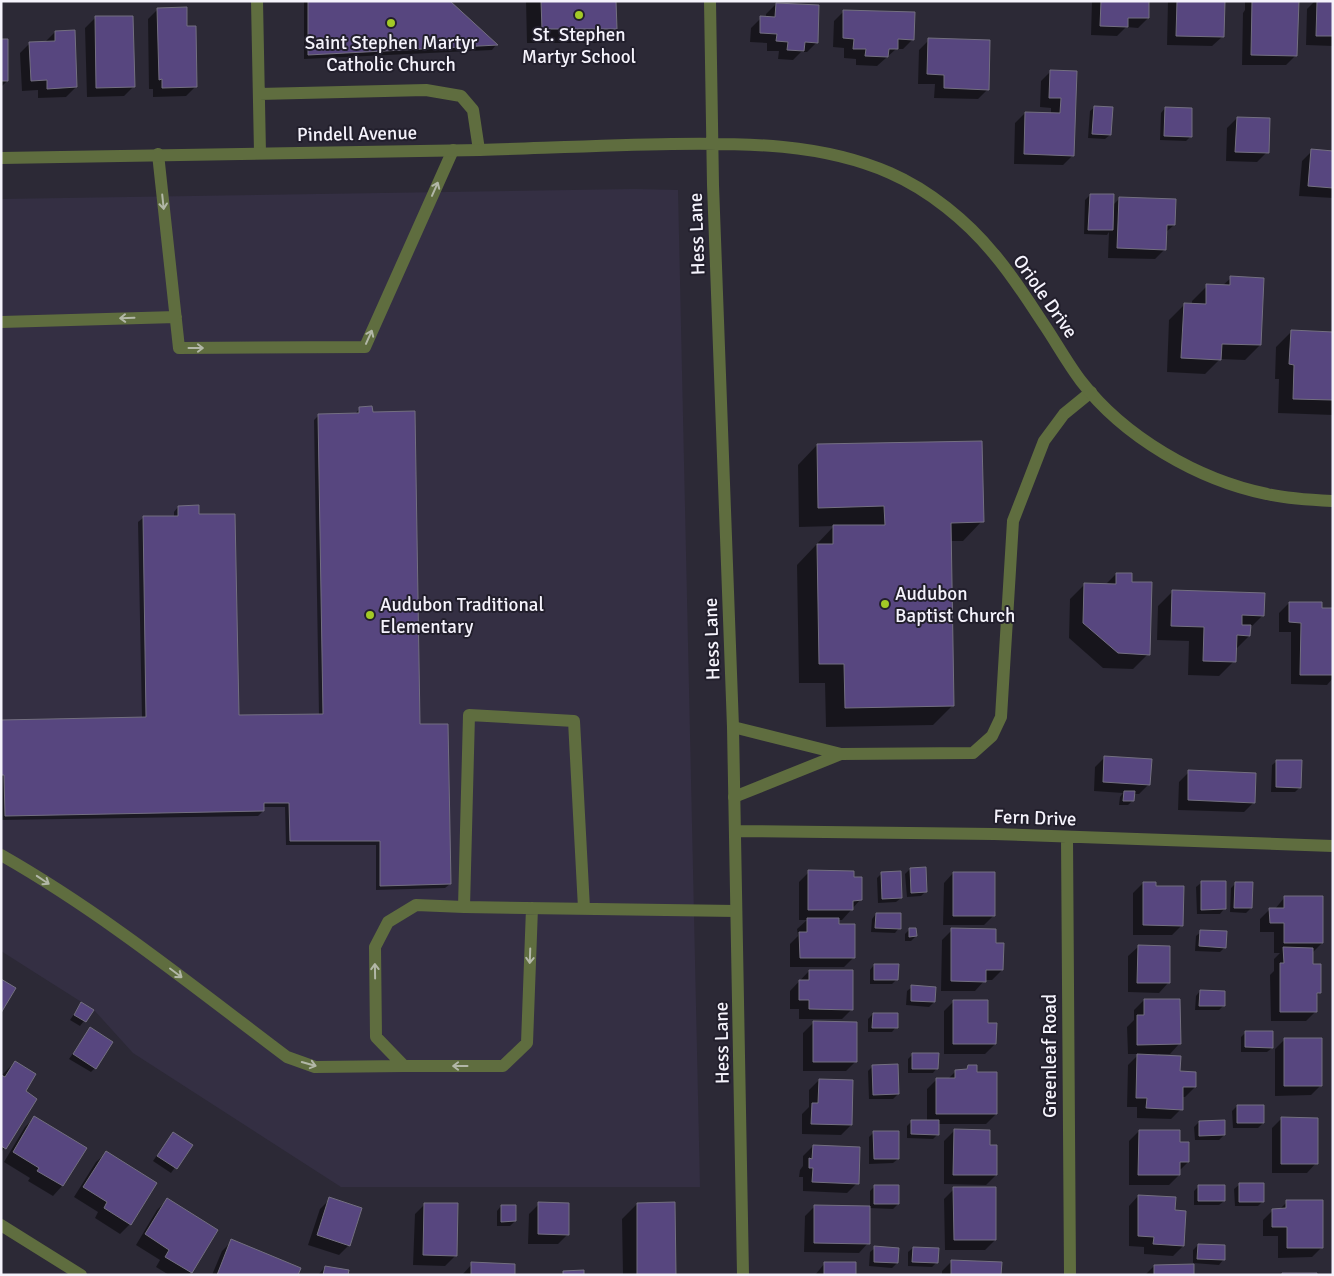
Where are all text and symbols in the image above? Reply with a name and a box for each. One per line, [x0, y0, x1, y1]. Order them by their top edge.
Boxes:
marker: St. Stephen Martyr School [573, 9, 585, 21]
marker: Saint Stephen Martyr Catholic Church [385, 17, 397, 29]
place label: St. Stephen Martyr School [522, 23, 636, 69]
place label: Saint Stephen Martyr Catholic Church [305, 31, 477, 77]
street label: Pindell Avenue [297, 121, 417, 147]
one-way arrow [431, 182, 441, 197]
street label: Hess Lane [684, 192, 710, 276]
one-way arrow [158, 194, 168, 210]
street label: Oriole Drive [1008, 250, 1083, 343]
one-way arrow [119, 313, 136, 323]
one-way arrow [365, 330, 375, 345]
one-way arrow [187, 343, 203, 353]
place label: Audubon Baptist Church [895, 582, 1015, 628]
place label: Audubon Traditional Elementary [380, 593, 544, 639]
street label: Hess Lane [699, 597, 725, 681]
marker: Audubon Baptist Church [879, 598, 891, 610]
marker: Audubon Traditional Elementary [364, 609, 376, 621]
street label: Fern Drive [993, 805, 1077, 831]
one-way arrow [36, 875, 50, 885]
one-way arrow [526, 948, 535, 964]
one-way arrow [370, 964, 380, 980]
one-way arrow [169, 968, 182, 979]
street label: Greenleaf Road [1038, 994, 1062, 1118]
street label: Hess Lane [709, 1002, 735, 1084]
one-way arrow [301, 1060, 317, 1070]
one-way arrow [452, 1061, 468, 1071]

